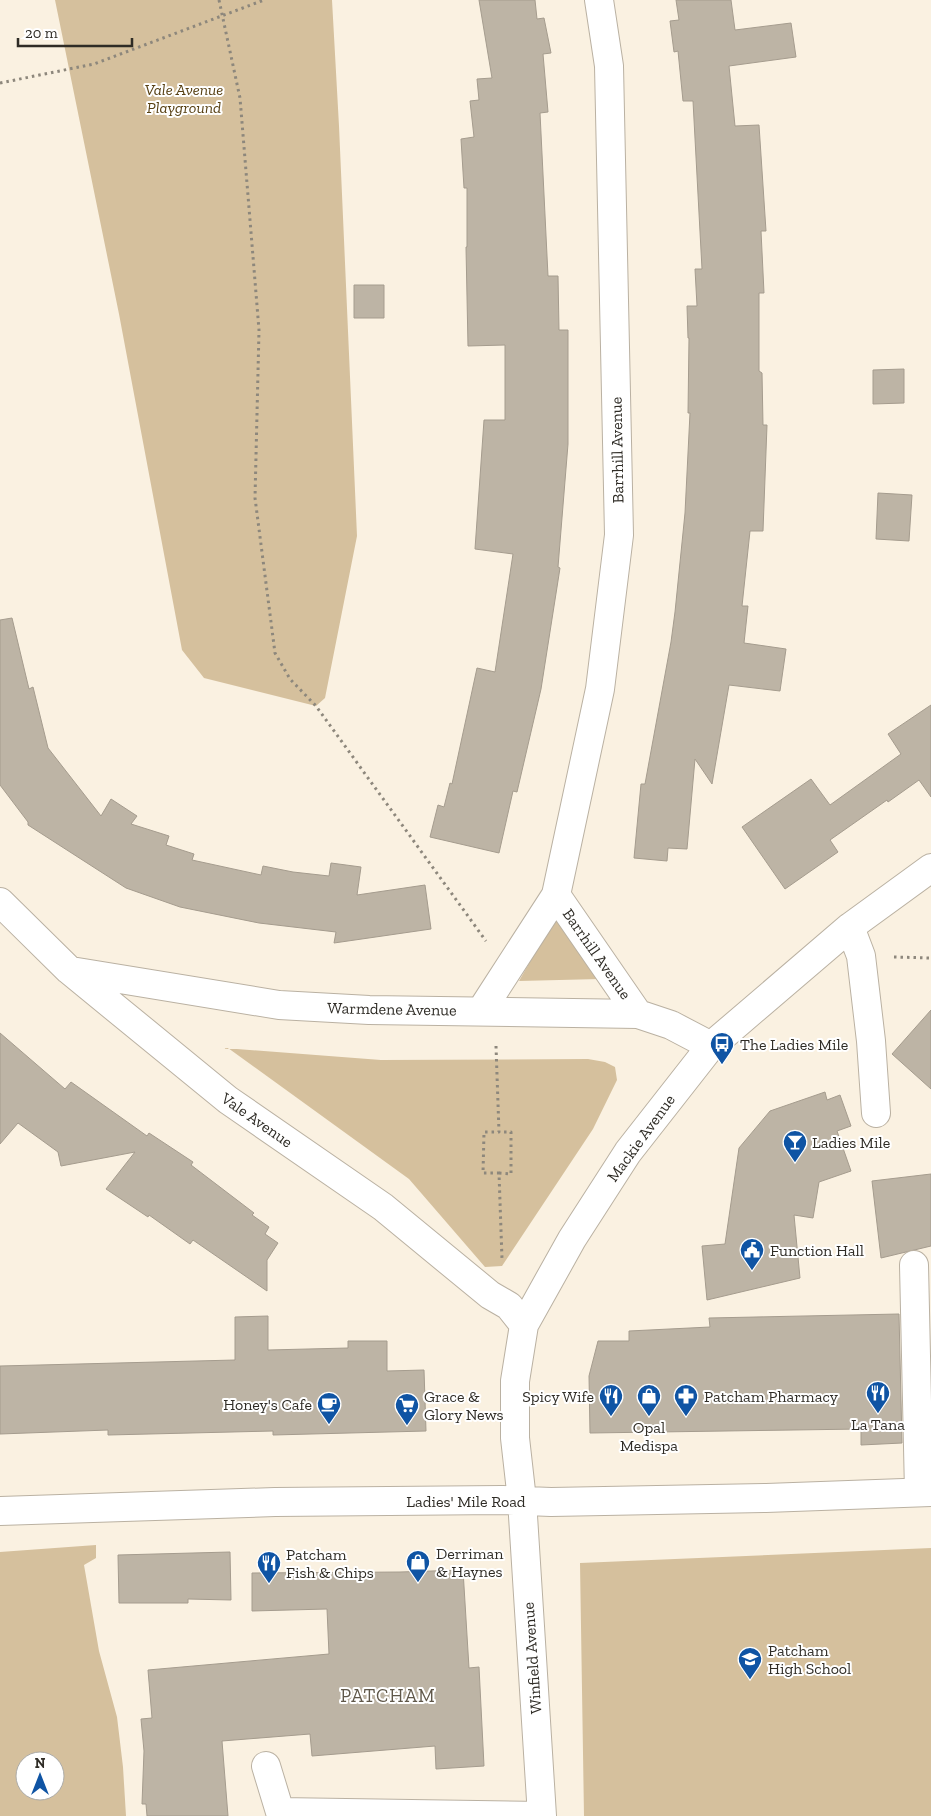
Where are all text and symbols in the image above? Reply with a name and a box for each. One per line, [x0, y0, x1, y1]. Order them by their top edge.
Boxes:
scale bar [18, 15, 131, 47]
text: 20 m [25, 24, 58, 42]
park label: Vale Avenue Playground [145, 80, 223, 117]
street label: Barrhill Avenue [607, 397, 627, 503]
street label: Barrhill Avenue [559, 905, 635, 1003]
street label: Warmdene Avenue [327, 998, 457, 1020]
bus stop icon: The Ladies Mile [709, 1031, 735, 1065]
place label: The Ladies Mile [740, 1035, 848, 1054]
street label: Vale Avenue [217, 1088, 296, 1152]
street label: Mackie Avenue [603, 1091, 679, 1185]
bar icon: Ladies Mile [782, 1129, 808, 1163]
place label: Ladies Mile [812, 1133, 890, 1152]
public building icon: Function Hall [739, 1237, 765, 1271]
place label: Function Hall [770, 1241, 864, 1260]
restaurant icon: La Tana [865, 1380, 891, 1414]
restaurant icon: Spicy Wife [598, 1383, 624, 1417]
shop icon: Opal Medispa [636, 1383, 662, 1417]
pharmacy icon: Patcham Pharmacy [673, 1383, 699, 1417]
place label: Grace & Glory News [424, 1387, 504, 1424]
place label: Spicy Wife [522, 1387, 594, 1406]
place label: Patcham Pharmacy [704, 1387, 839, 1406]
cafe icon: Honey's Cafe [316, 1391, 342, 1425]
supermarket icon: Grace & Glory News [394, 1392, 420, 1426]
place label: Honey's Cafe [223, 1395, 312, 1414]
place label: La Tana [851, 1415, 905, 1434]
place label: Opal Medispa [620, 1418, 678, 1455]
street label: Ladies' Mile Road [406, 1492, 526, 1511]
place label: Derriman & Haynes [436, 1544, 504, 1581]
place label: Patcham Fish & Chips [286, 1545, 374, 1582]
shop icon: Derriman & Haynes [405, 1549, 431, 1583]
restaurant icon: Patcham Fish & Chips [256, 1550, 282, 1584]
street label: Winfield Avenue [519, 1602, 545, 1714]
place label: Patcham High School [768, 1641, 851, 1678]
school or university icon: Patcham High School [737, 1646, 763, 1680]
district label: PATCHAM [340, 1684, 436, 1707]
north arrow [15, 1751, 65, 1801]
text: N [35, 1755, 46, 1772]

